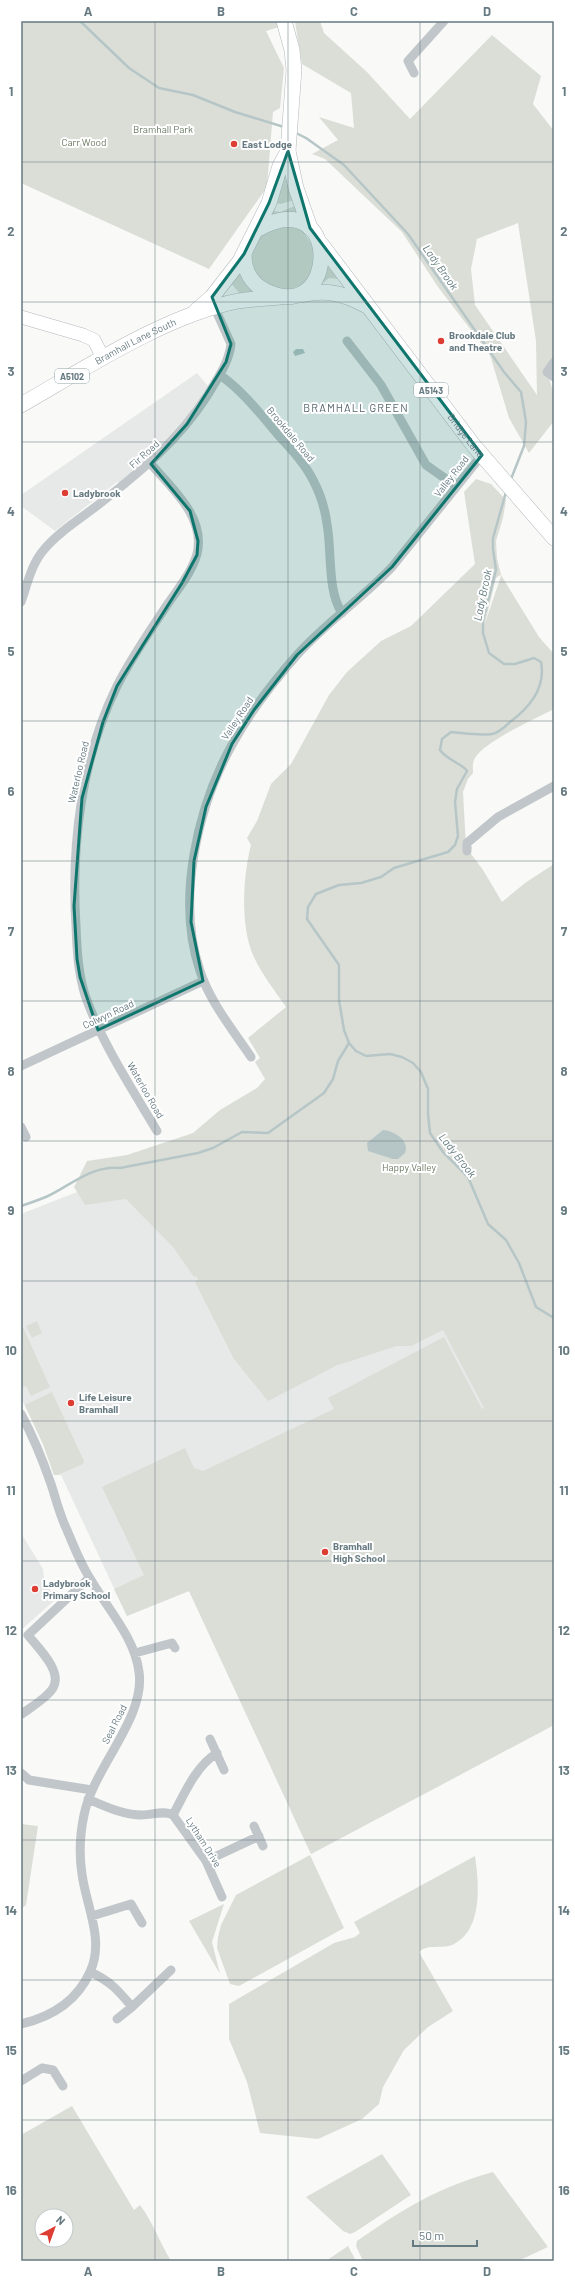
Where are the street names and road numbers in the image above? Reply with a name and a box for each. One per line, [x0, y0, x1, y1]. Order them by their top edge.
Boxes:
street label: Bramhall Lane South [93, 316, 178, 367]
road number: A5102 [55, 369, 89, 383]
road number: A5143 [414, 383, 448, 397]
street label: Brookdale Road [265, 404, 317, 464]
street label: Bridge Lane [445, 411, 487, 459]
street label: Fir Road [127, 438, 161, 470]
street label: Valley Road [431, 453, 471, 499]
street label: Valley Road [219, 694, 255, 742]
street label: Waterloo Road [65, 740, 91, 804]
street label: Colwyn Road [80, 997, 136, 1031]
street label: Waterloo Road [125, 1060, 167, 1120]
street label: Seal Road [99, 1702, 129, 1746]
street label: Lytham Drive [184, 1815, 224, 1869]

